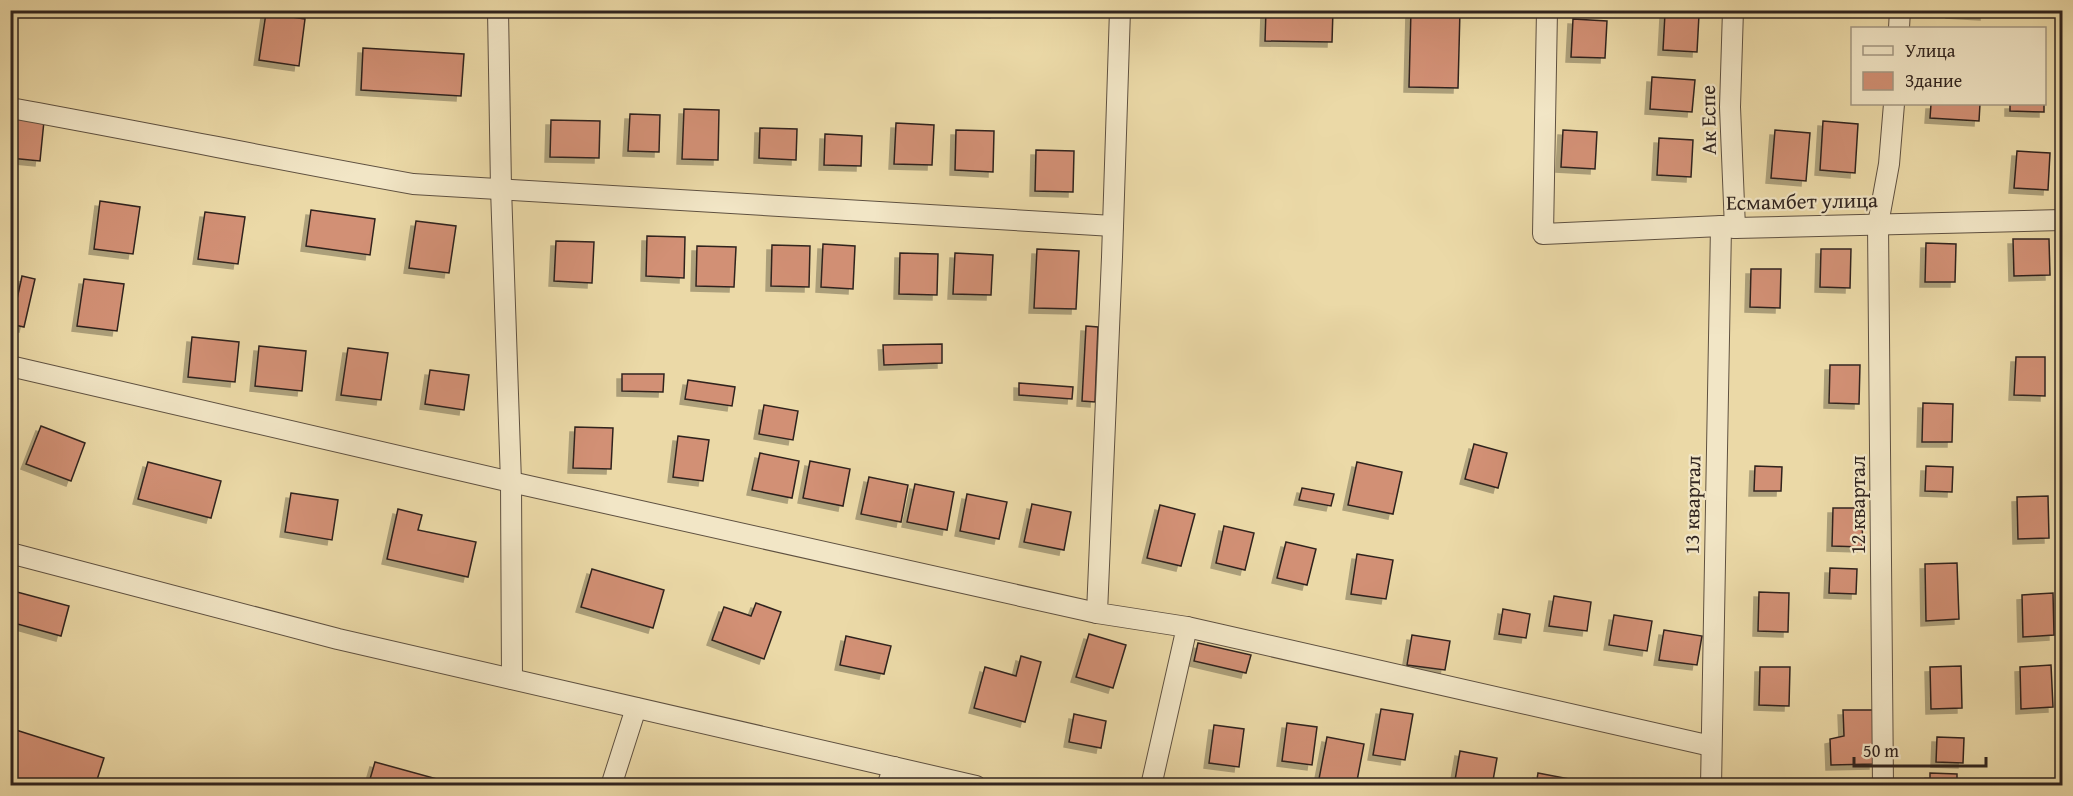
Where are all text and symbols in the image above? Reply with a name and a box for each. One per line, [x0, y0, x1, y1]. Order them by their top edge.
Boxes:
legend [1851, 27, 2046, 105]
text: Улица [1905, 37, 1956, 64]
text: Здание [1905, 67, 1962, 94]
street label: Ак Еспе [1692, 85, 1724, 155]
street label: Есмамбет улица [1726, 184, 1878, 218]
street label: 13 квартал [1676, 455, 1708, 555]
street label: 12 квартал [1842, 455, 1873, 555]
scale bar [1854, 730, 1986, 768]
text: 50 m [1863, 737, 1899, 764]

